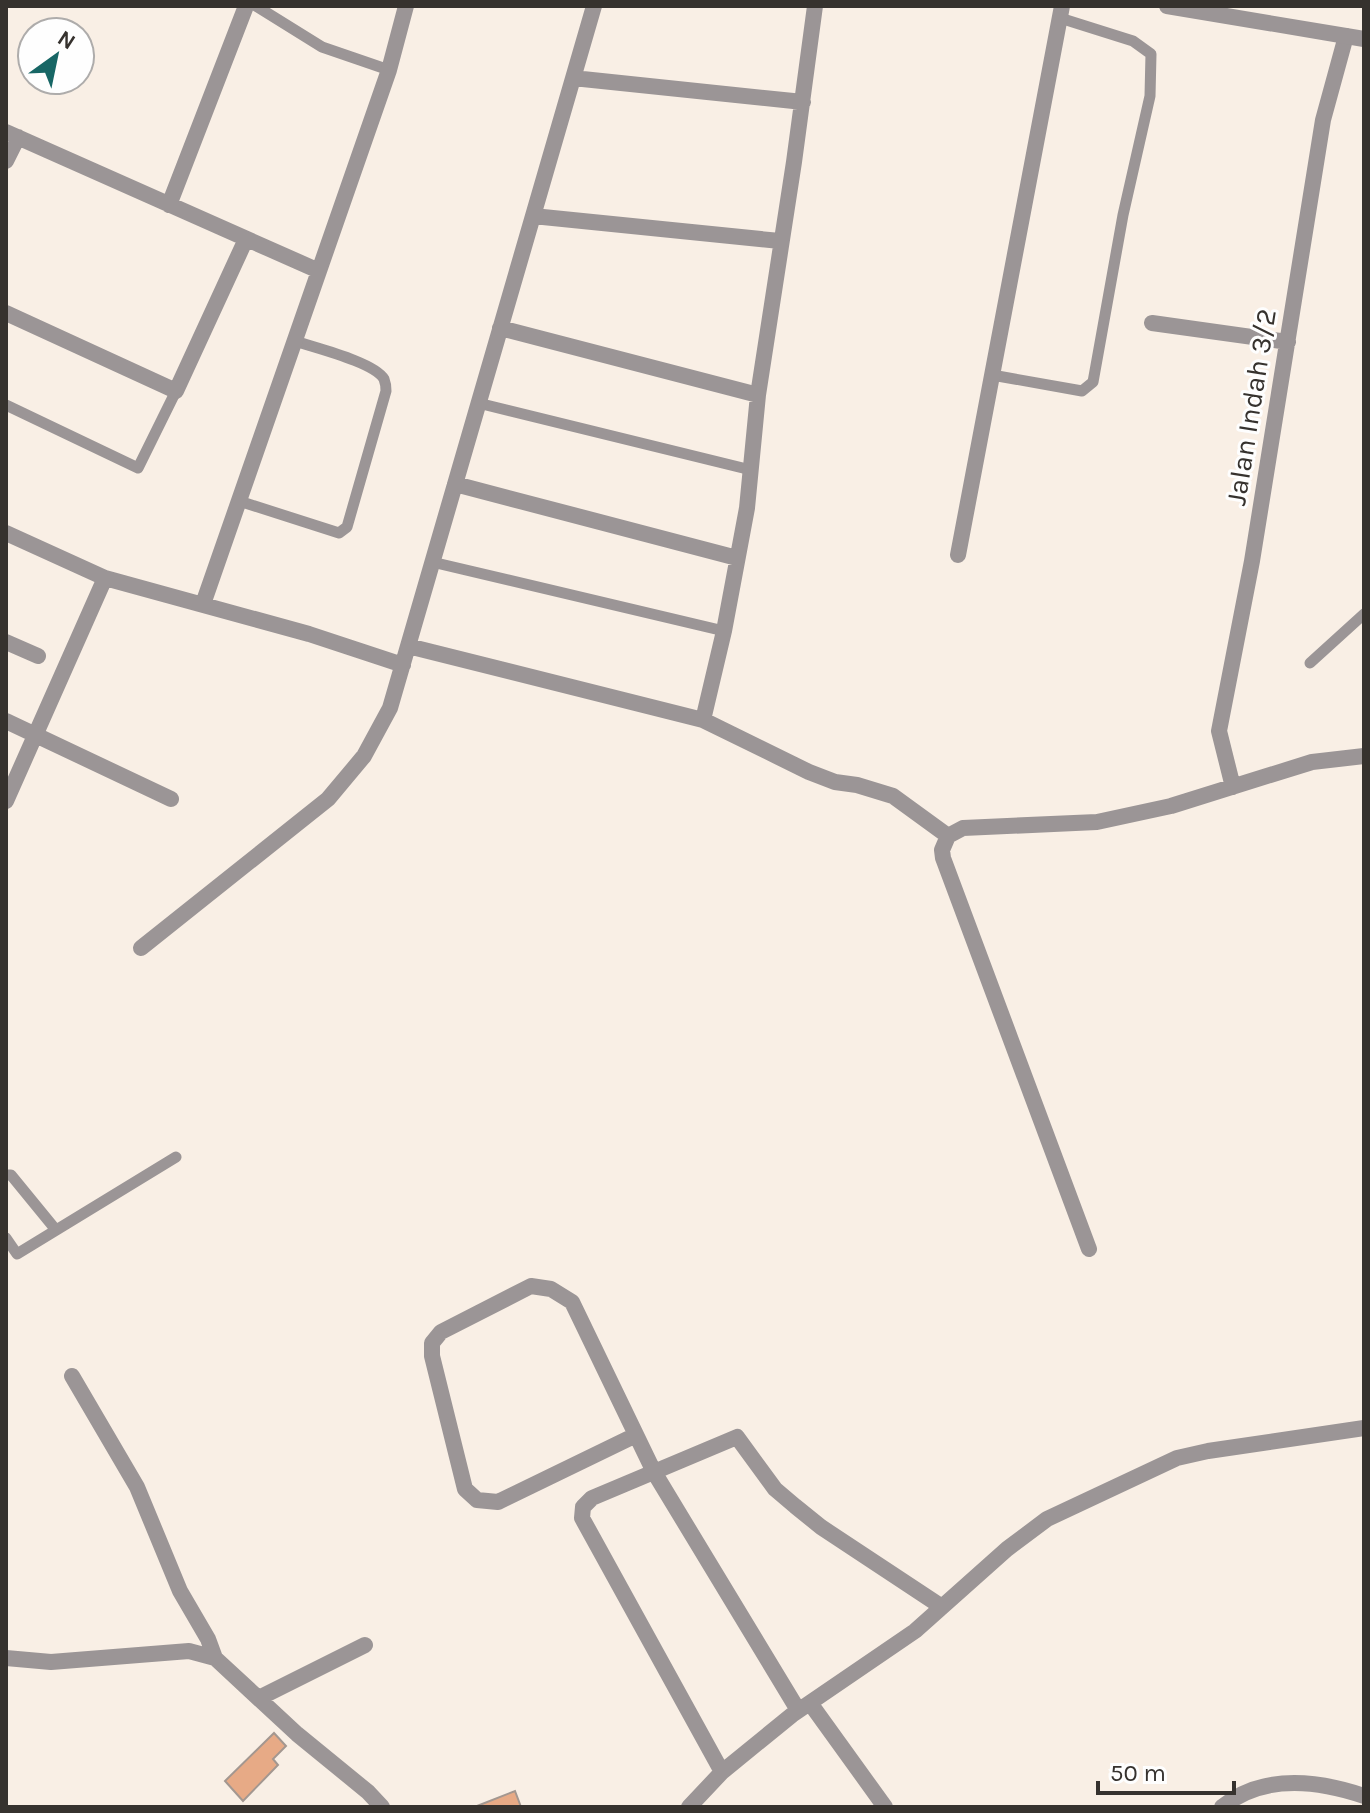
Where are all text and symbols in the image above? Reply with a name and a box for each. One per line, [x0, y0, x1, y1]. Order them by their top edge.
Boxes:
north arrow [16, 16, 96, 96]
text: N [53, 25, 80, 55]
street label: Jalan Indah 3/2 [1219, 306, 1283, 508]
scale bar [1098, 1745, 1234, 1795]
text: 50 m [1110, 1759, 1166, 1787]

